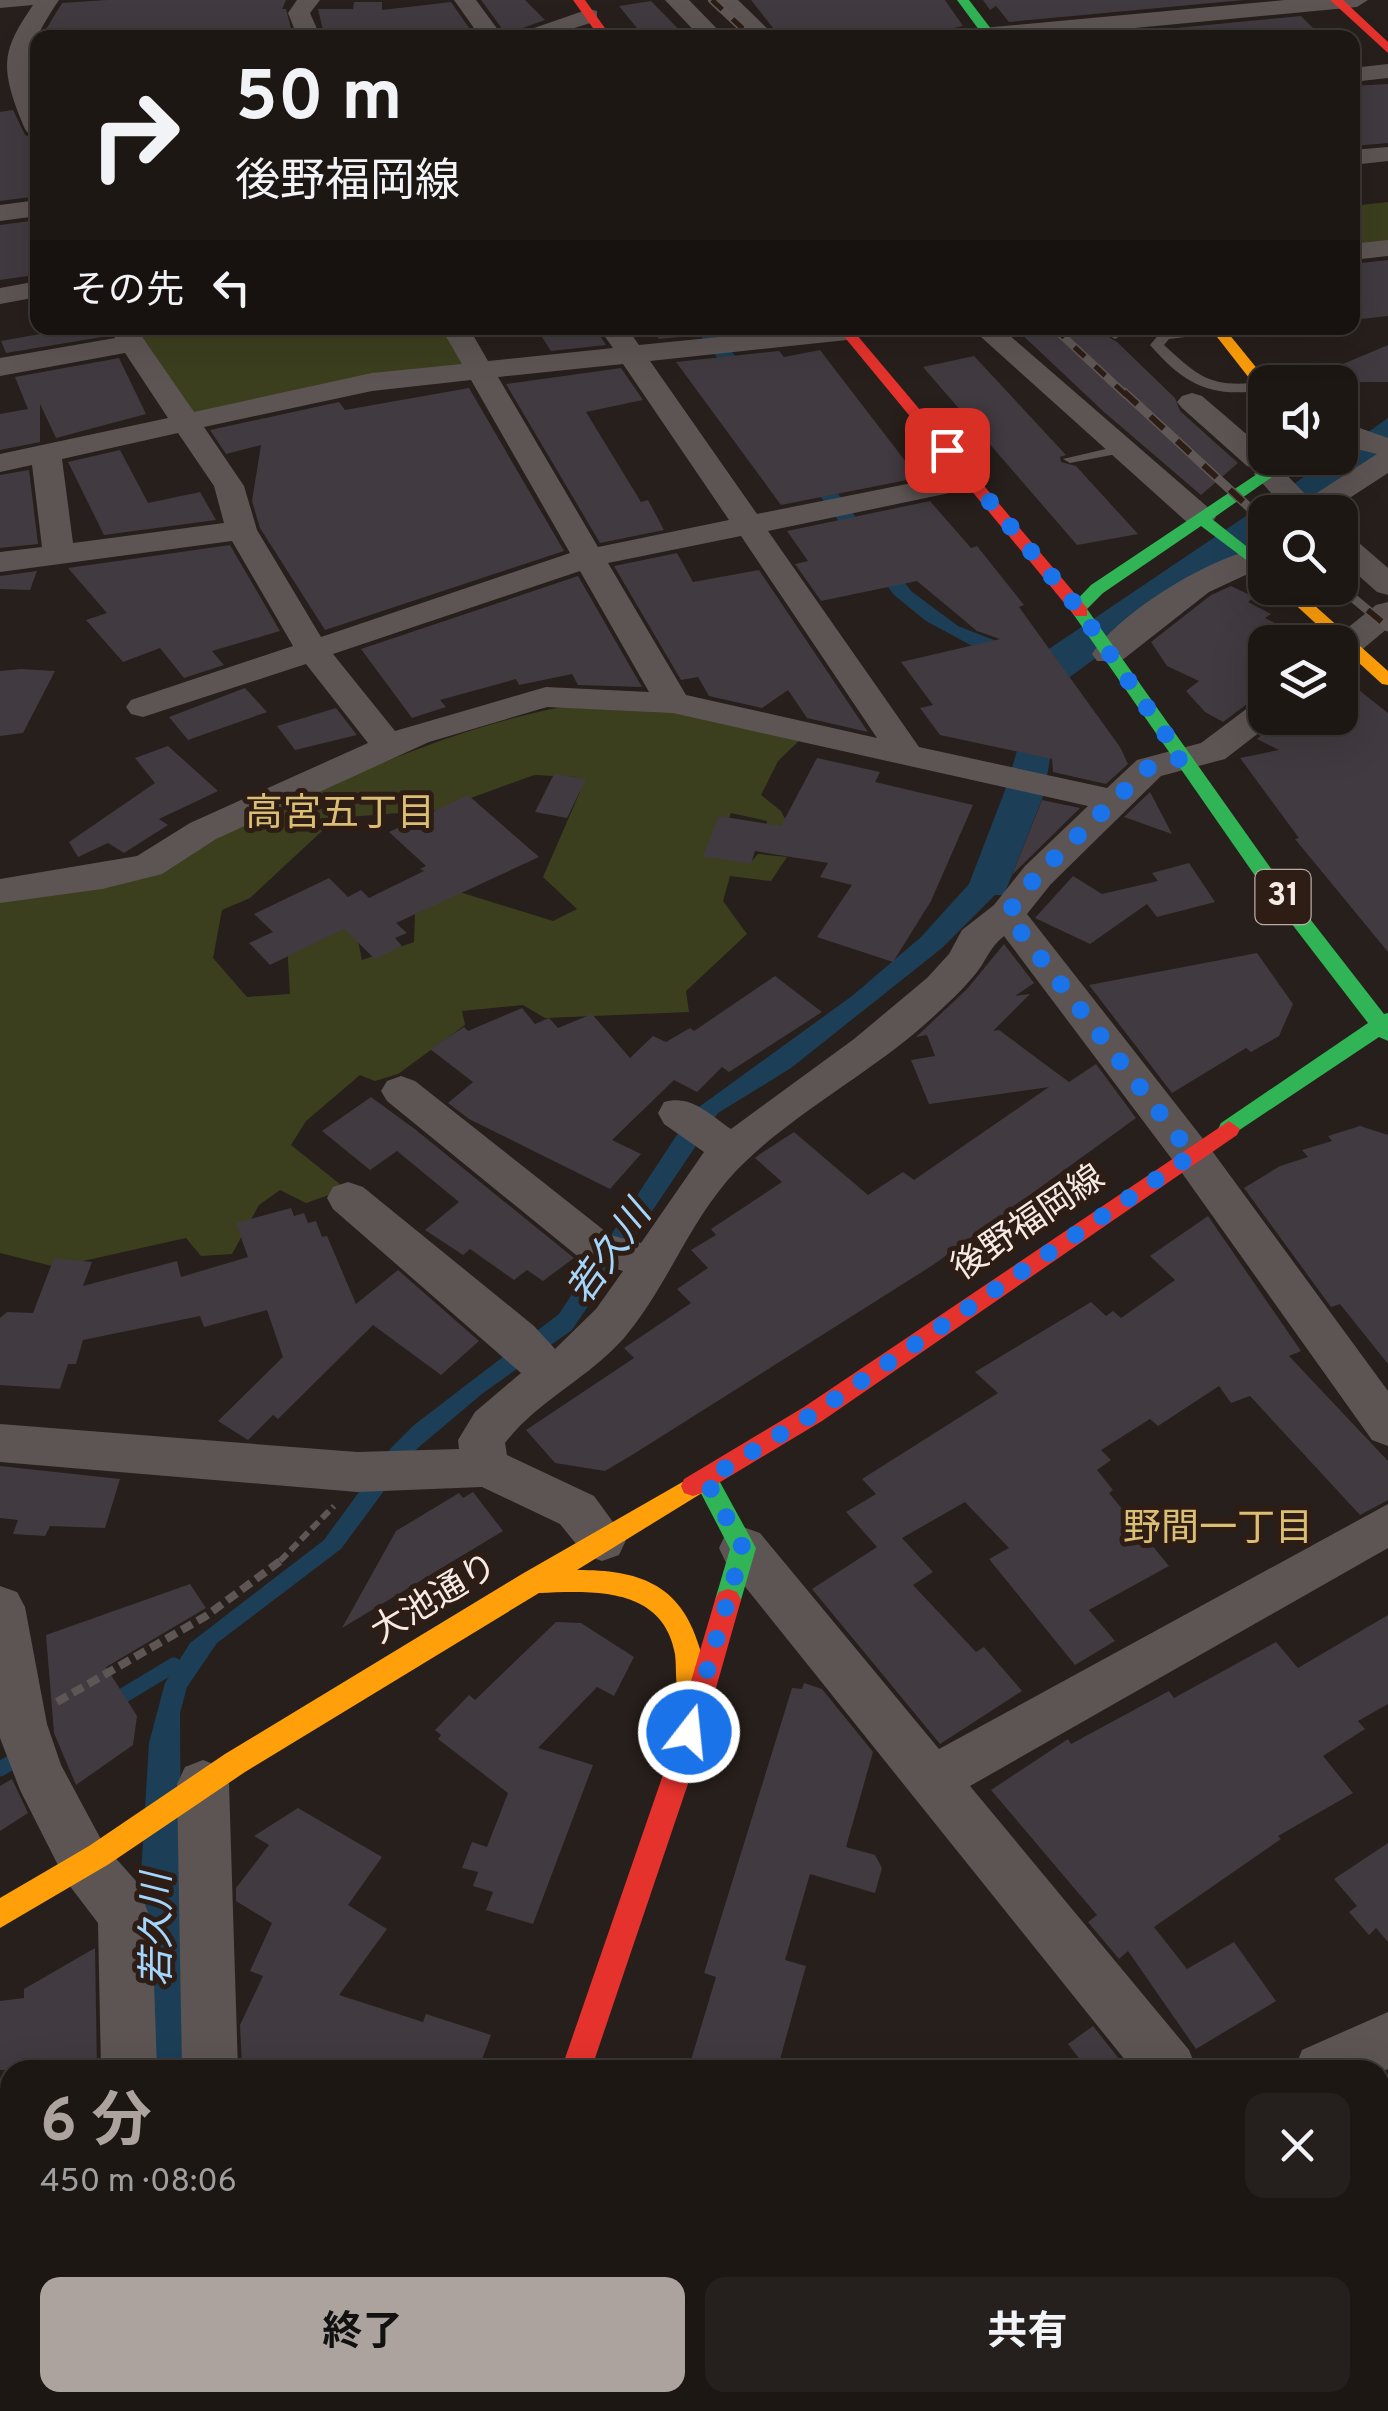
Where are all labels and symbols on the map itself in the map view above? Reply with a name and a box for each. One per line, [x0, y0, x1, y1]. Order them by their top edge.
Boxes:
pin [905, 408, 990, 493]
district label: 高宮五丁目 [245, 791, 435, 840]
road number: 31 [1256, 870, 1310, 924]
street label: 後野福岡線 [944, 1157, 1114, 1291]
water label: 若久川 [558, 1190, 666, 1315]
district label: 野間一丁目 [1123, 1506, 1313, 1555]
street label: 大池通り [364, 1545, 506, 1655]
position arrow [637, 1680, 741, 1784]
water label: 若久川 [135, 1869, 184, 1987]

